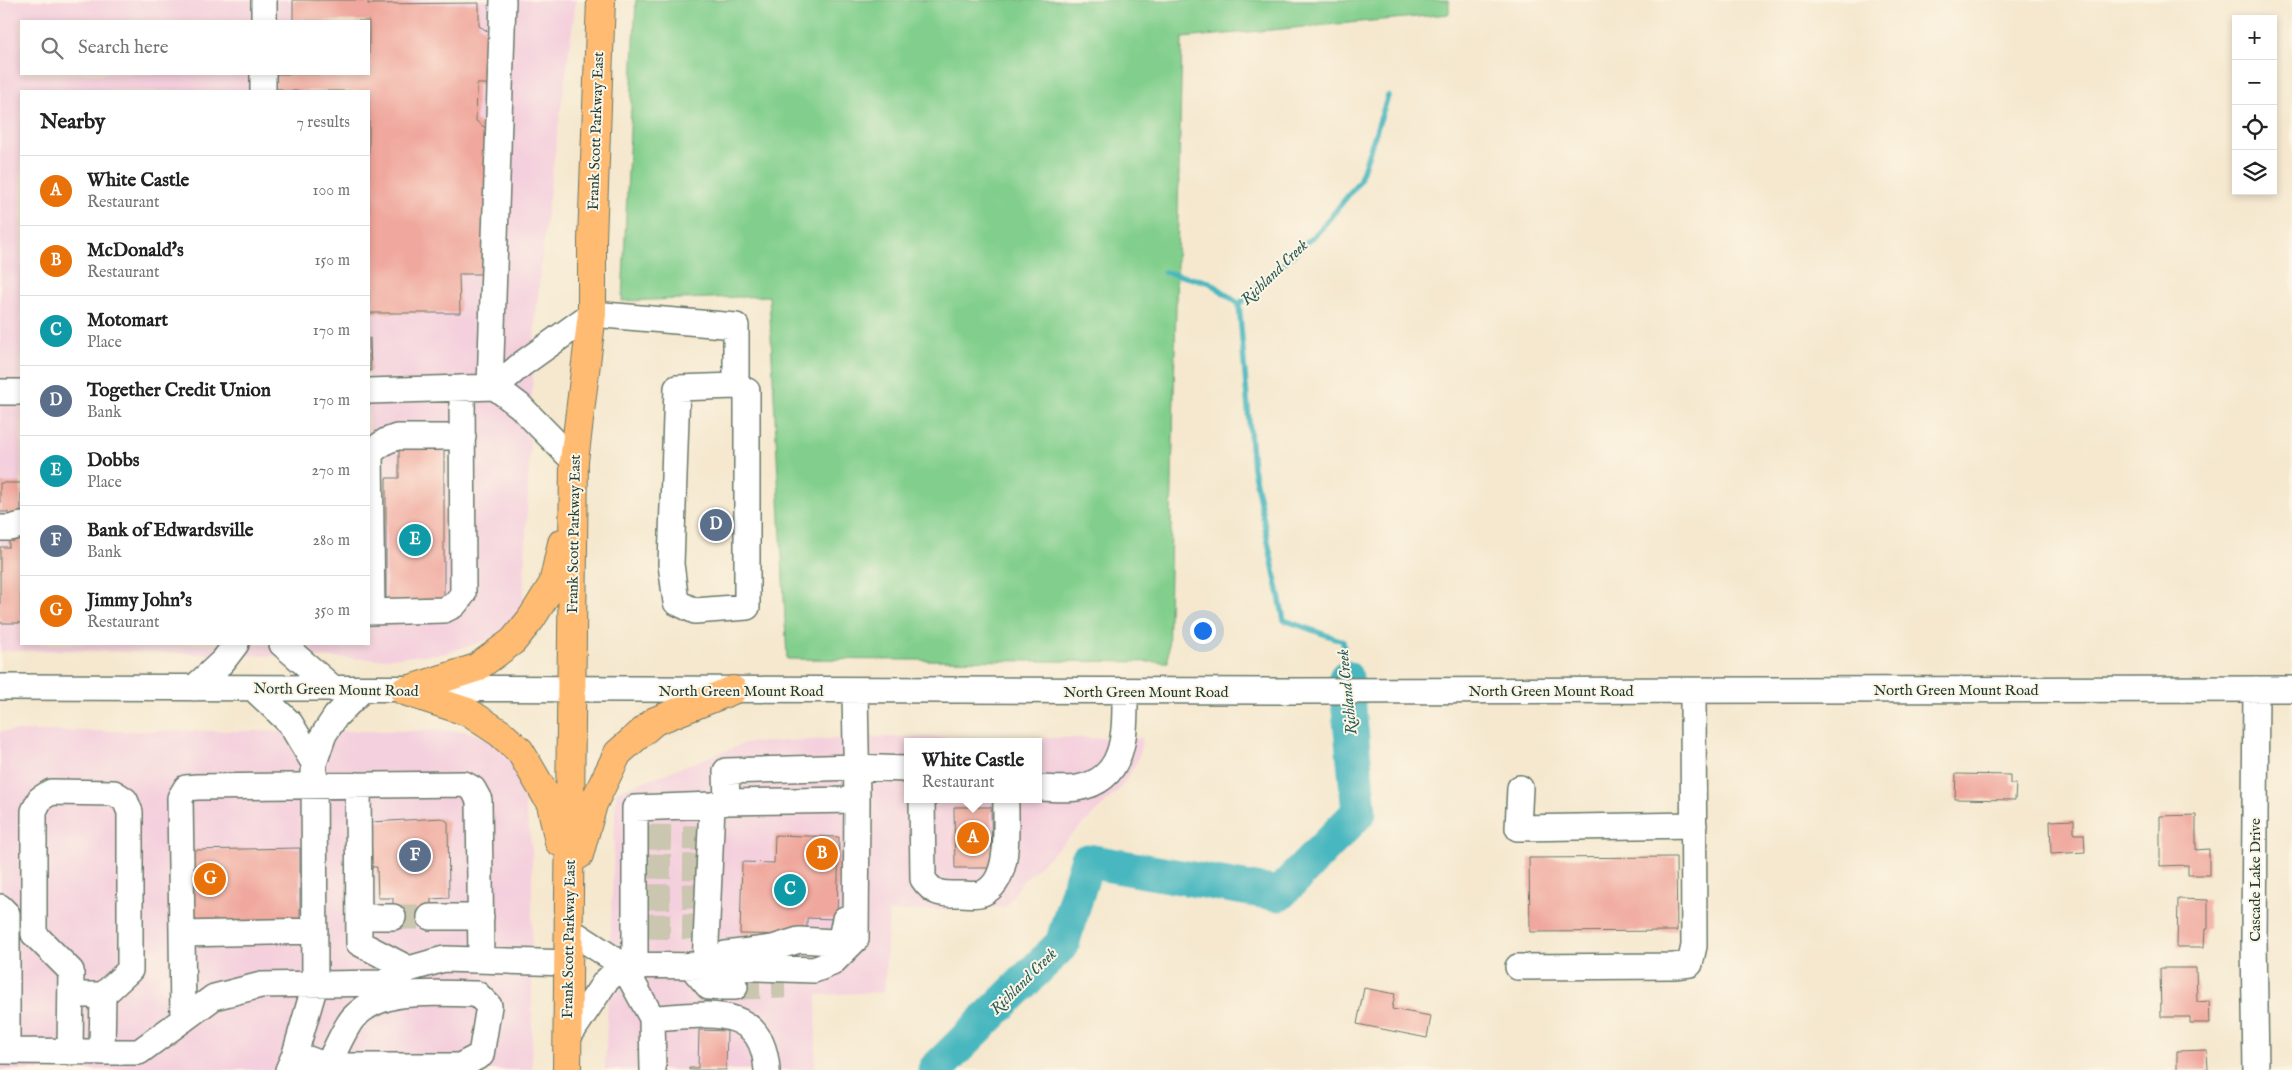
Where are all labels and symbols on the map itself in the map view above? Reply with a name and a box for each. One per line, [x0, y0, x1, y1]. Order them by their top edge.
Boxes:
street label: Frank Scott Parkway East [584, 51, 608, 211]
water label: Richland Creek [1237, 236, 1313, 310]
street label: Frank Scott Parkway East [563, 454, 585, 614]
pin: D [700, 506, 732, 544]
pin: E [399, 521, 431, 559]
your location [1190, 618, 1216, 644]
water label: Richland Creek [1333, 648, 1362, 736]
street label: North Green Mount Road [253, 679, 420, 701]
street label: North Green Mount Road [1874, 681, 2040, 700]
street label: North Green Mount Road [659, 682, 825, 701]
street label: North Green Mount Road [1469, 682, 1635, 701]
street label: North Green Mount Road [1064, 683, 1230, 702]
street label: Cascade Lake Drive [2246, 818, 2265, 942]
pin: A [957, 819, 989, 857]
pin: B [806, 835, 838, 873]
pin: F [399, 837, 431, 875]
street label: Frank Scott Parkway East [558, 859, 580, 1019]
pin: G [194, 860, 226, 898]
pin: C [774, 871, 806, 909]
water label: Richland Creek [987, 944, 1062, 1019]

